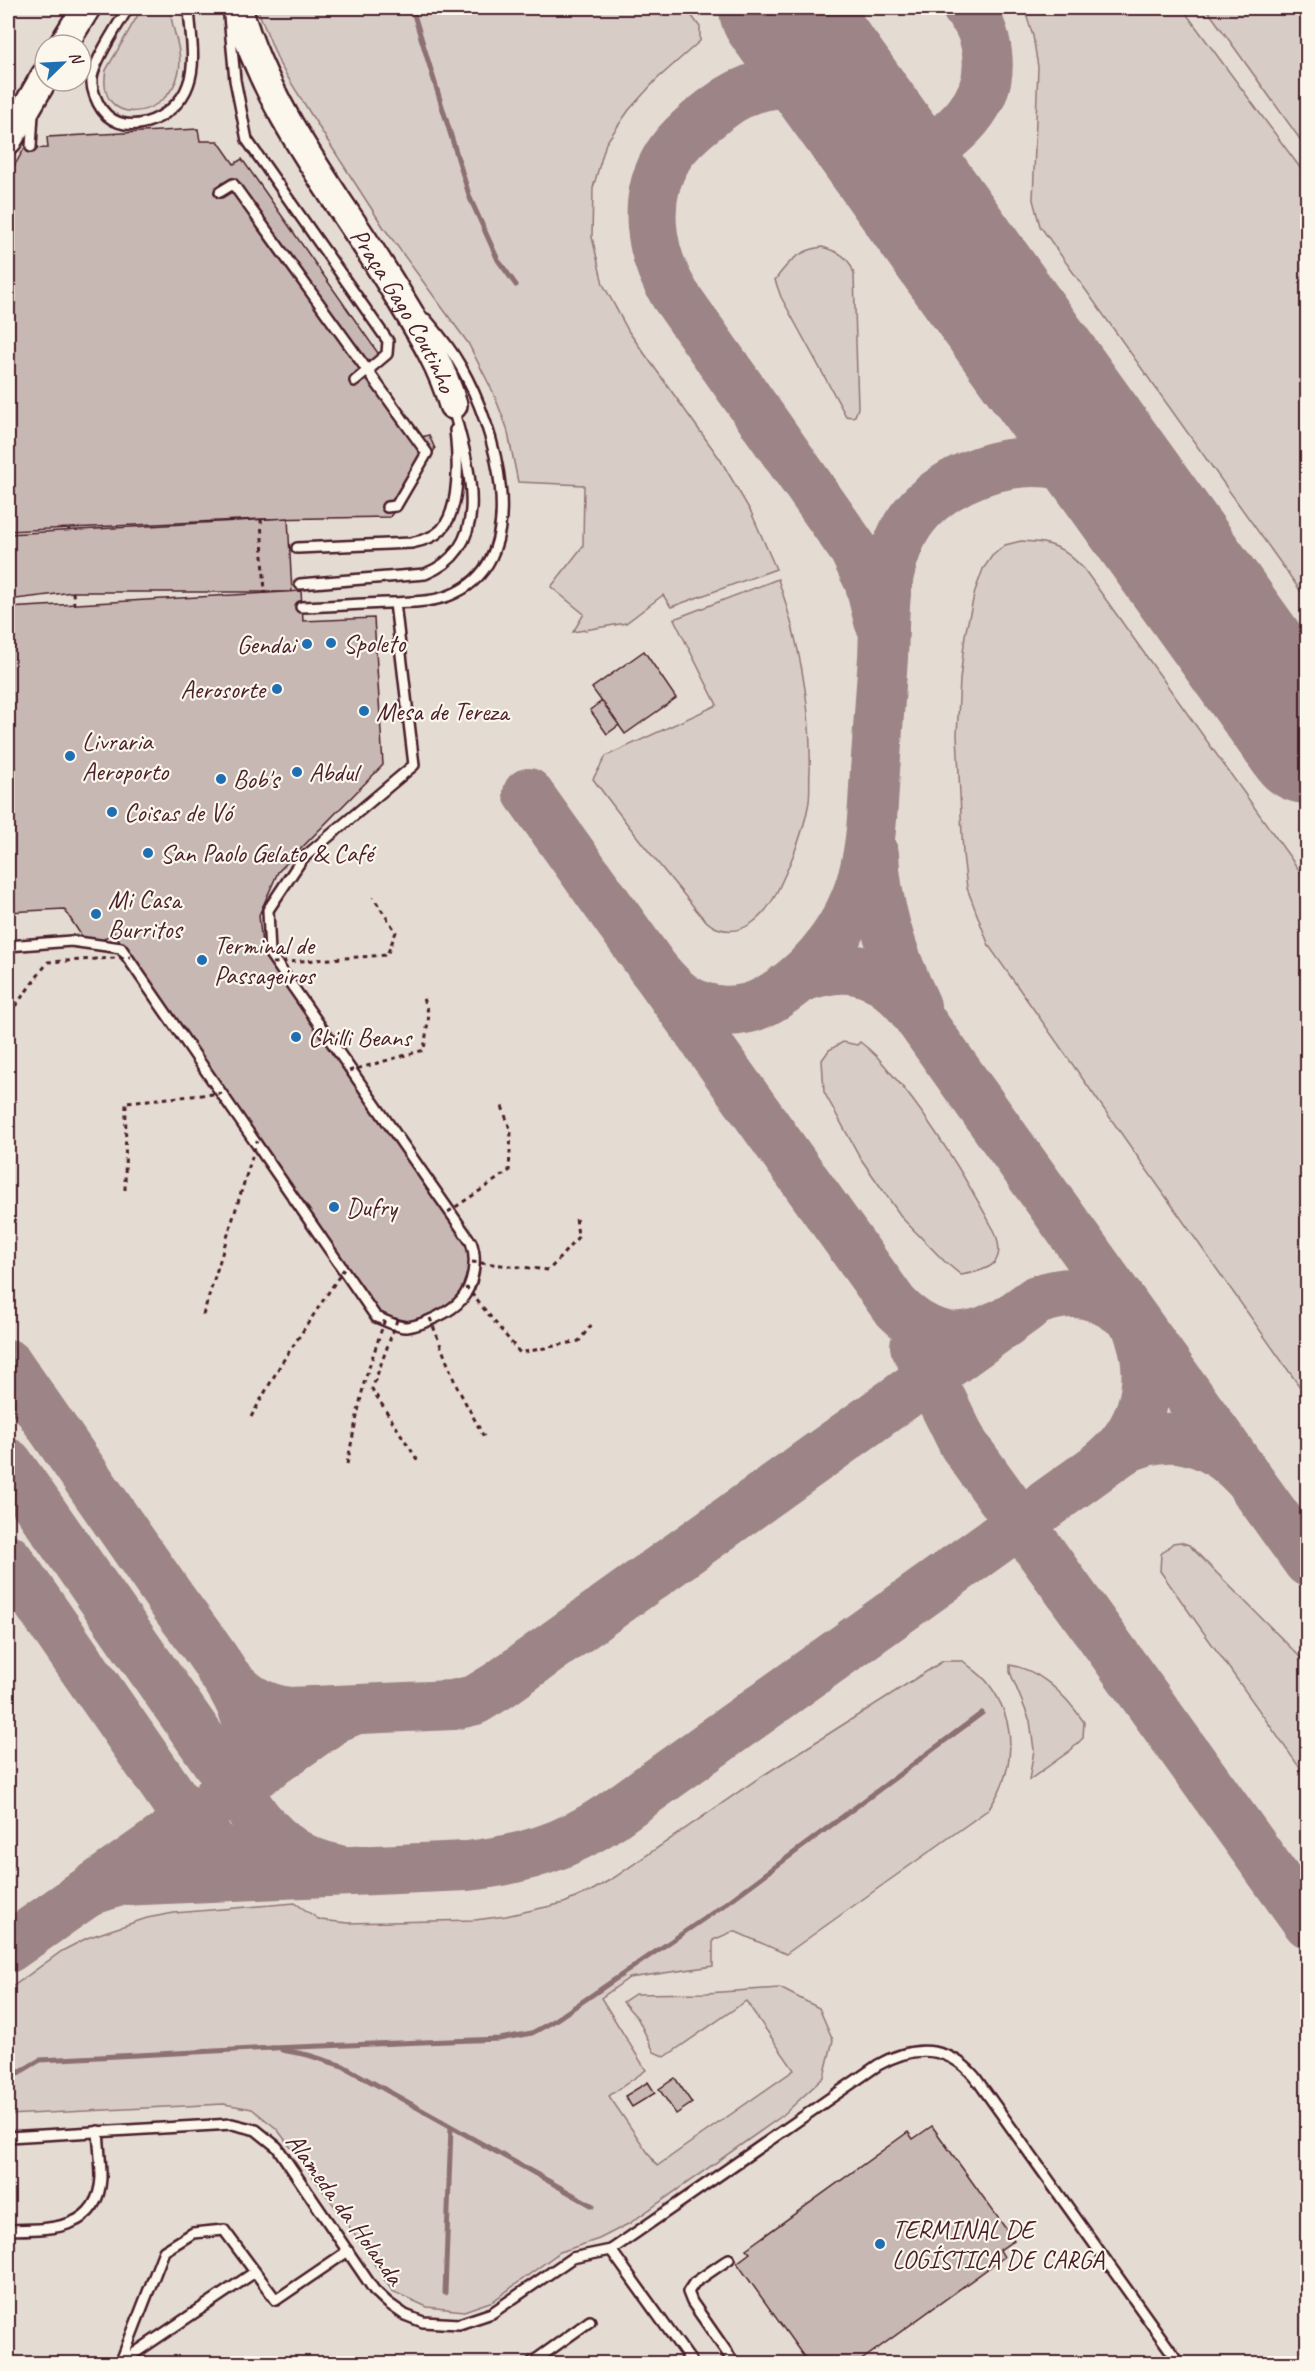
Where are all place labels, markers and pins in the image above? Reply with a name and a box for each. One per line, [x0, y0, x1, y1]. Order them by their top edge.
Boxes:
place label: Spoleto [343, 627, 407, 660]
place label: Gendai [237, 628, 298, 661]
marker: Spoleto [324, 636, 338, 650]
marker: Gendai [300, 637, 314, 651]
place label: Aerosorte [180, 673, 268, 706]
marker: Aerosorte [270, 682, 284, 696]
place label: Mesa de Tereza [376, 695, 511, 728]
marker: Mesa de Tereza [357, 704, 371, 718]
place label: Livraria Aeroporto [82, 725, 170, 788]
marker: Livraria Aeroporto [63, 749, 77, 763]
place label: Abdul [309, 756, 362, 789]
place label: Bob's [233, 763, 281, 796]
marker: Abdul [290, 765, 304, 779]
marker: Bob's [214, 772, 228, 786]
place label: Coisas de Vó [124, 796, 236, 829]
marker: Coisas de Vó [105, 805, 119, 819]
place label: San Paolo Gelato & Café [160, 837, 377, 870]
marker: San Paolo Gelato & Café [141, 846, 155, 860]
place label: Mi Casa Burritos [108, 883, 184, 946]
marker: Mi Casa Burritos [89, 907, 103, 921]
place label: Terminal de Passageiros [214, 929, 317, 992]
marker: Terminal de Passageiros [195, 953, 209, 967]
place label: Chilli Beans [308, 1021, 413, 1054]
marker: Chilli Beans [289, 1030, 303, 1044]
place label: Dufry [346, 1191, 399, 1224]
marker: Dufry [327, 1200, 341, 1214]
place label: TERMINAL DE LOGÍSTICA DE CARGA [892, 2213, 1105, 2276]
marker: TERMINAL DE LOGÍSTICA DE CARGA [873, 2237, 887, 2251]

